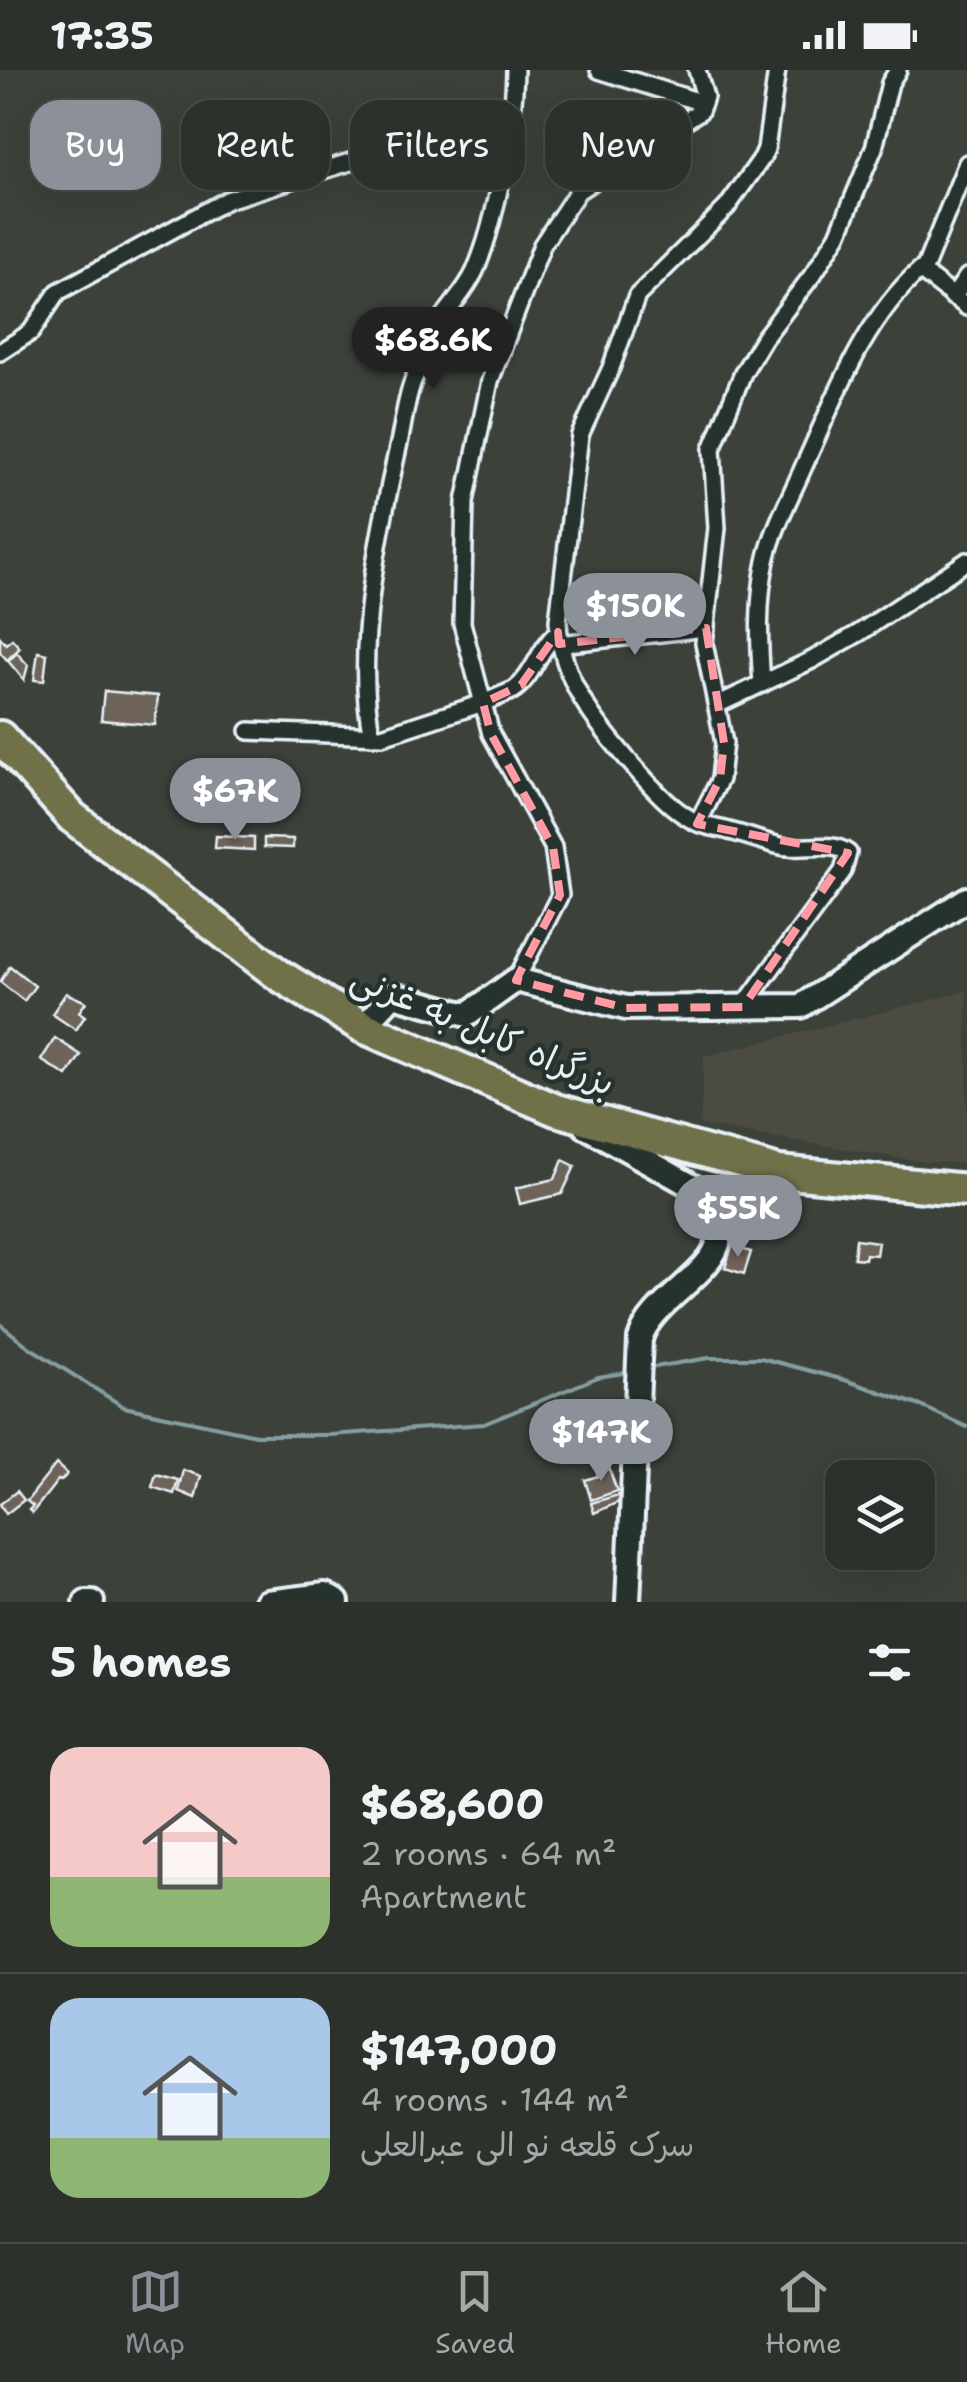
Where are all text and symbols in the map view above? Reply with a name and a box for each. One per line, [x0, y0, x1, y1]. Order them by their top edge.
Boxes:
text: 17:35 [50, 10, 154, 61]
chip: Buy [30, 100, 161, 190]
chip: Rent [181, 100, 330, 190]
chip: Filters [350, 100, 525, 190]
chip: New [545, 100, 691, 190]
pin: $68.6K [352, 307, 514, 392]
text: $68.6K [374, 318, 492, 361]
pin: $150K [565, 573, 705, 658]
text: $150K [585, 584, 685, 627]
pin: $67K [176, 758, 294, 843]
text: $67K [192, 769, 278, 812]
street label: بزرگراه کابل به غزنی [344, 953, 622, 1106]
pin: $55K [679, 1175, 797, 1260]
text: $55K [696, 1186, 780, 1229]
pin: $147K [531, 1399, 671, 1484]
text: $147K [551, 1410, 651, 1453]
map controls [825, 1460, 935, 1570]
button: layers [825, 1460, 935, 1570]
text: 5 homes [50, 1634, 231, 1690]
icon: filters [862, 1635, 917, 1690]
text: $68,600 [360, 1776, 545, 1832]
icon: home [130, 1787, 250, 1907]
text: 2 rooms · 64 m² [360, 1832, 616, 1875]
text: Apartment [360, 1875, 527, 1918]
text: $147,000 [360, 2022, 558, 2078]
icon: home [130, 2038, 250, 2158]
text: 4 rooms · 144 m² [360, 2078, 629, 2121]
text: سرک قلعه نو الی عبرالعلی [360, 2123, 694, 2166]
tab: Map [125, 2264, 185, 2362]
tab: Saved [435, 2264, 515, 2362]
tab: Home [765, 2264, 842, 2362]

